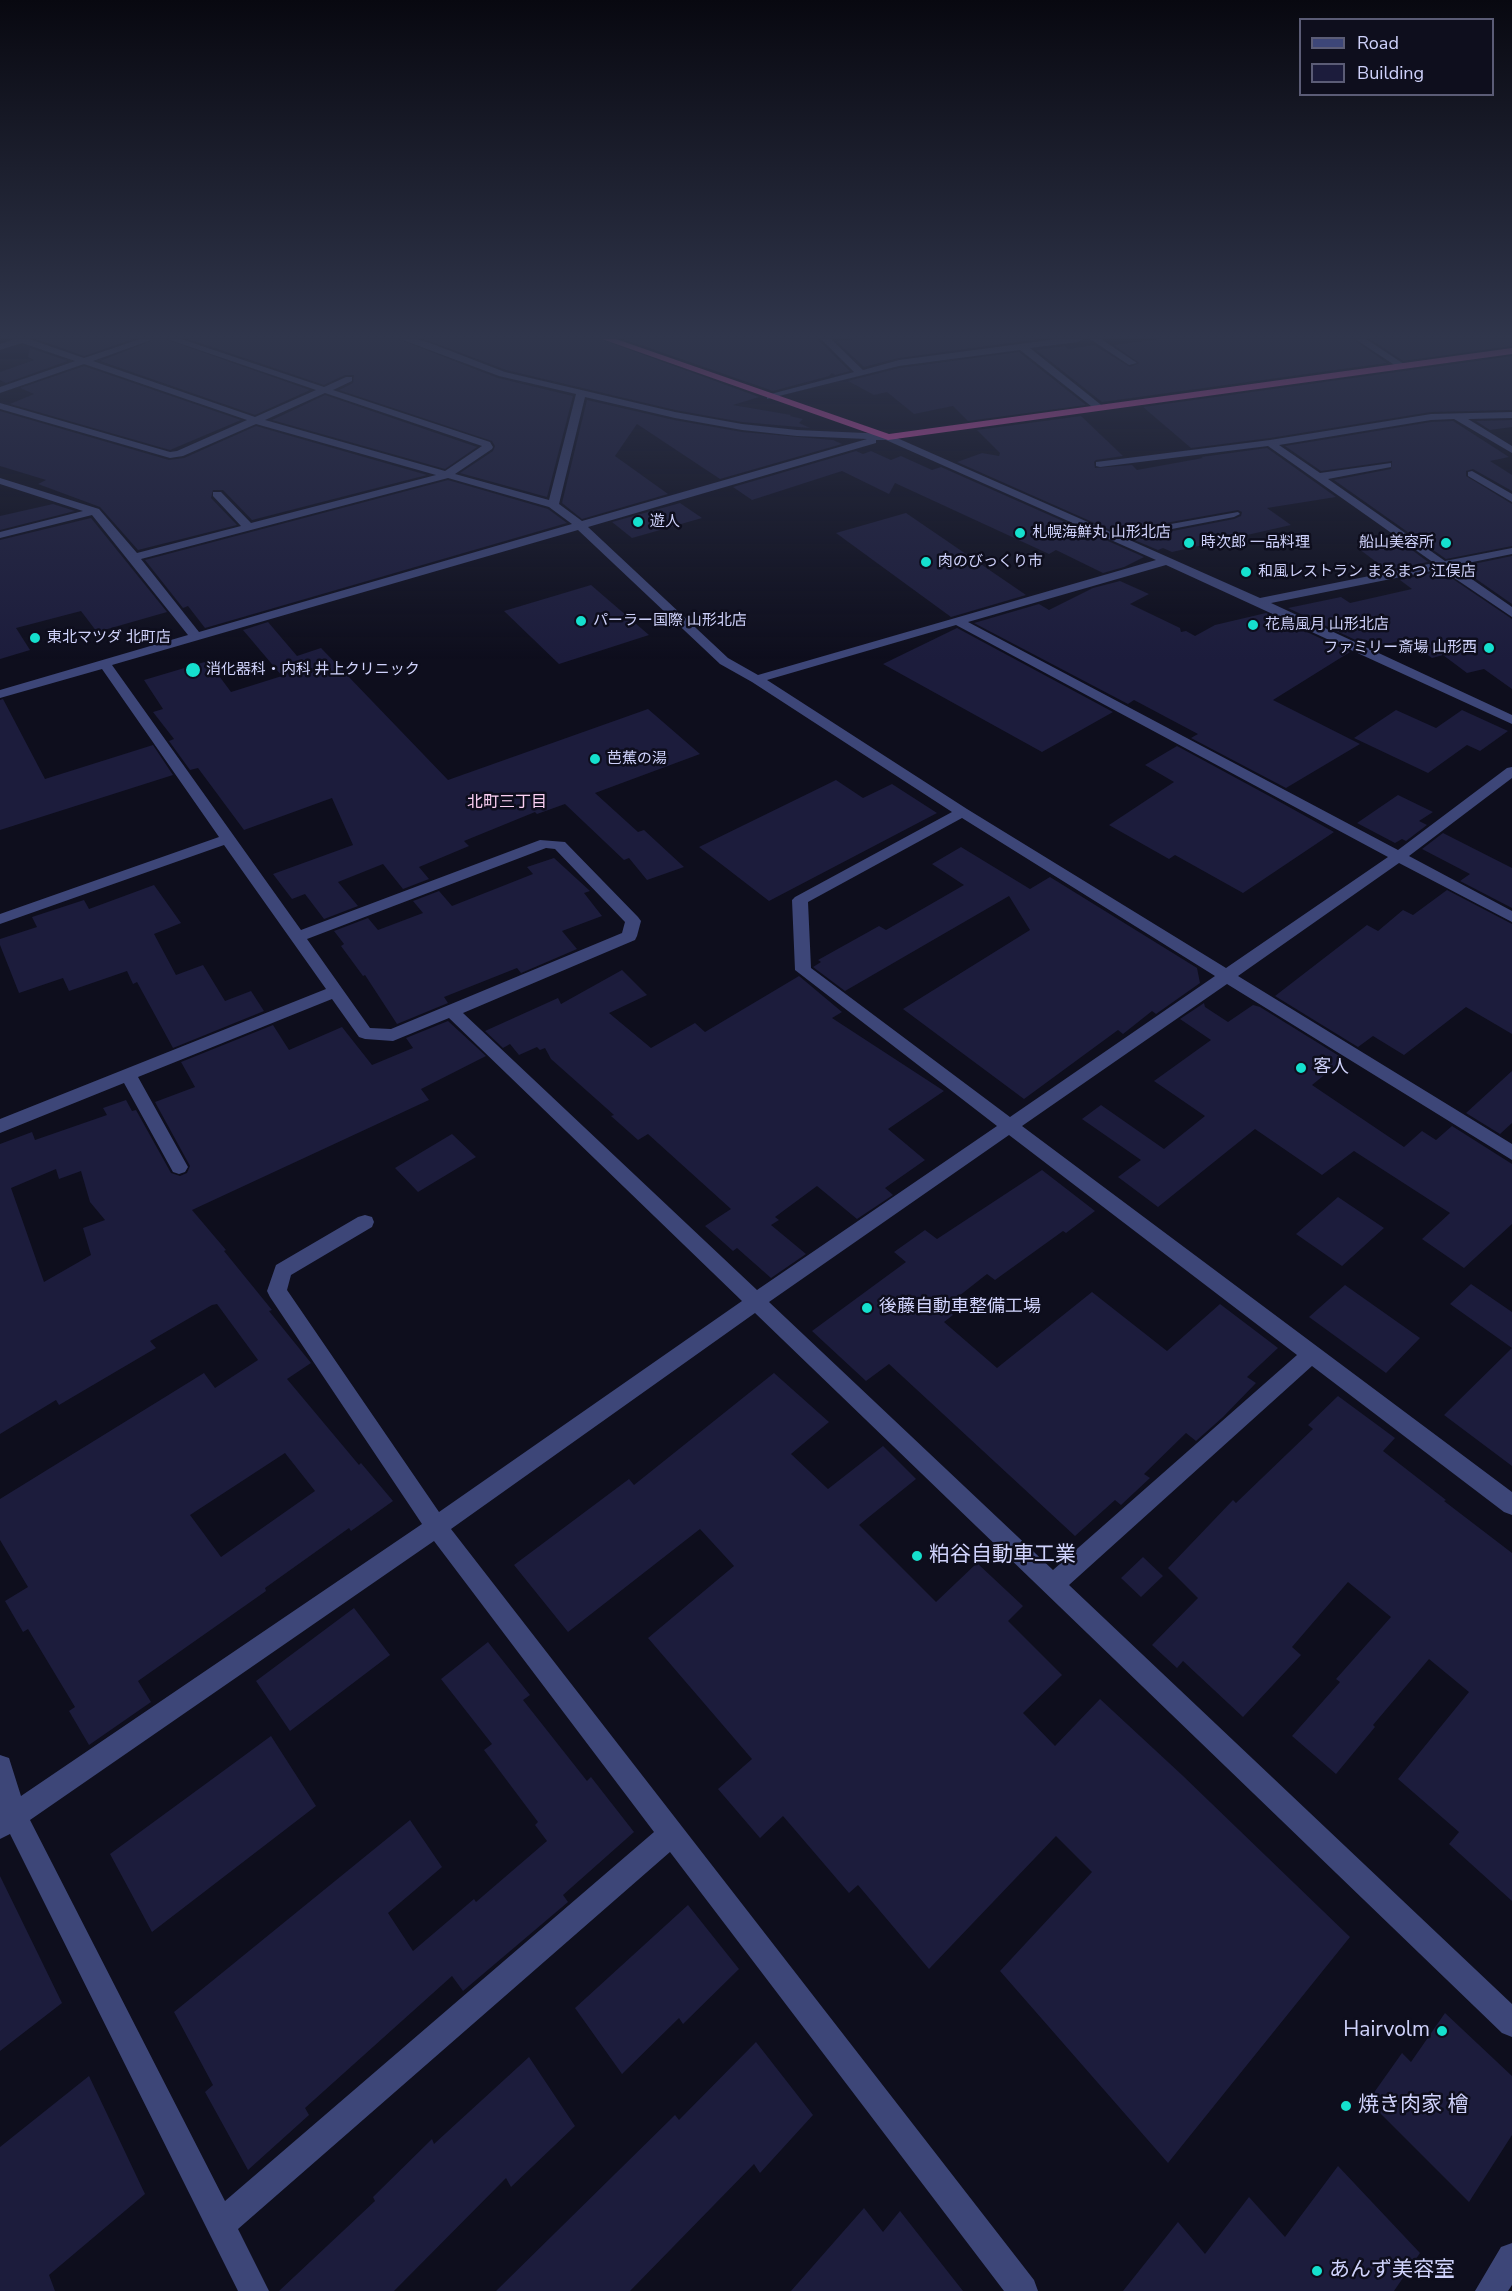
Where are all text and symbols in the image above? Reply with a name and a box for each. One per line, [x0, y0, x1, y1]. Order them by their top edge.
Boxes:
legend [1299, 18, 1494, 96]
text: Road [1357, 31, 1399, 55]
text: Building [1357, 61, 1424, 85]
place label: 遊人 [650, 513, 680, 531]
marker: 遊人 [631, 515, 645, 529]
place label: 札幌海鮮丸 山形北店 [1032, 524, 1171, 542]
marker: 札幌海鮮丸 山形北店 [1013, 526, 1027, 540]
place label: 時次郎 一品料理 [1201, 534, 1310, 552]
place label: 船山美容所 [1359, 534, 1434, 552]
marker: 時次郎 一品料理 [1182, 536, 1196, 550]
marker: 船山美容所 [1439, 536, 1453, 550]
place label: 肉のびっくり市 [938, 553, 1043, 571]
marker: 肉のびっくり市 [919, 555, 933, 569]
place label: 和風レストラン まるまつ 江俣店 [1258, 563, 1476, 581]
marker: 和風レストラン まるまつ 江俣店 [1239, 565, 1253, 579]
place label: パーラー国際 山形北店 [593, 612, 747, 630]
marker: パーラー国際 山形北店 [574, 614, 588, 628]
place label: 花鳥風月 山形北店 [1265, 616, 1389, 634]
marker: 花鳥風月 山形北店 [1246, 618, 1260, 632]
place label: 東北マツダ 北町店 [47, 629, 171, 647]
marker: 東北マツダ 北町店 [28, 631, 42, 645]
place label: ファミリー斎場 山形西 [1323, 639, 1477, 657]
marker: ファミリー斎場 山形西 [1482, 641, 1496, 655]
marker: 消化器科・内科 井上クリニック [184, 661, 202, 679]
place label: 消化器科・内科 井上クリニック [206, 661, 420, 679]
place label: 芭蕉の湯 [607, 750, 667, 768]
marker: 芭蕉の湯 [588, 752, 602, 766]
district label: 北町三丁目 [467, 793, 547, 813]
place label: 客人 [1313, 1057, 1349, 1079]
marker: 客人 [1294, 1061, 1308, 1075]
place label: 後藤自動車整備工場 [879, 1297, 1041, 1319]
marker: 後藤自動車整備工場 [860, 1301, 874, 1315]
place label: 粕谷自動車工業 [929, 1543, 1076, 1569]
marker: 粕谷自動車工業 [910, 1549, 924, 1563]
place label: Hairvolm [1343, 2018, 1430, 2044]
marker: Hairvolm [1435, 2024, 1449, 2038]
place label: 焼き肉家 檜 [1358, 2093, 1468, 2119]
marker: 焼き肉家 檜 [1339, 2099, 1353, 2113]
place label: あんず美容室 [1329, 2258, 1455, 2284]
marker: あんず美容室 [1310, 2264, 1324, 2278]

